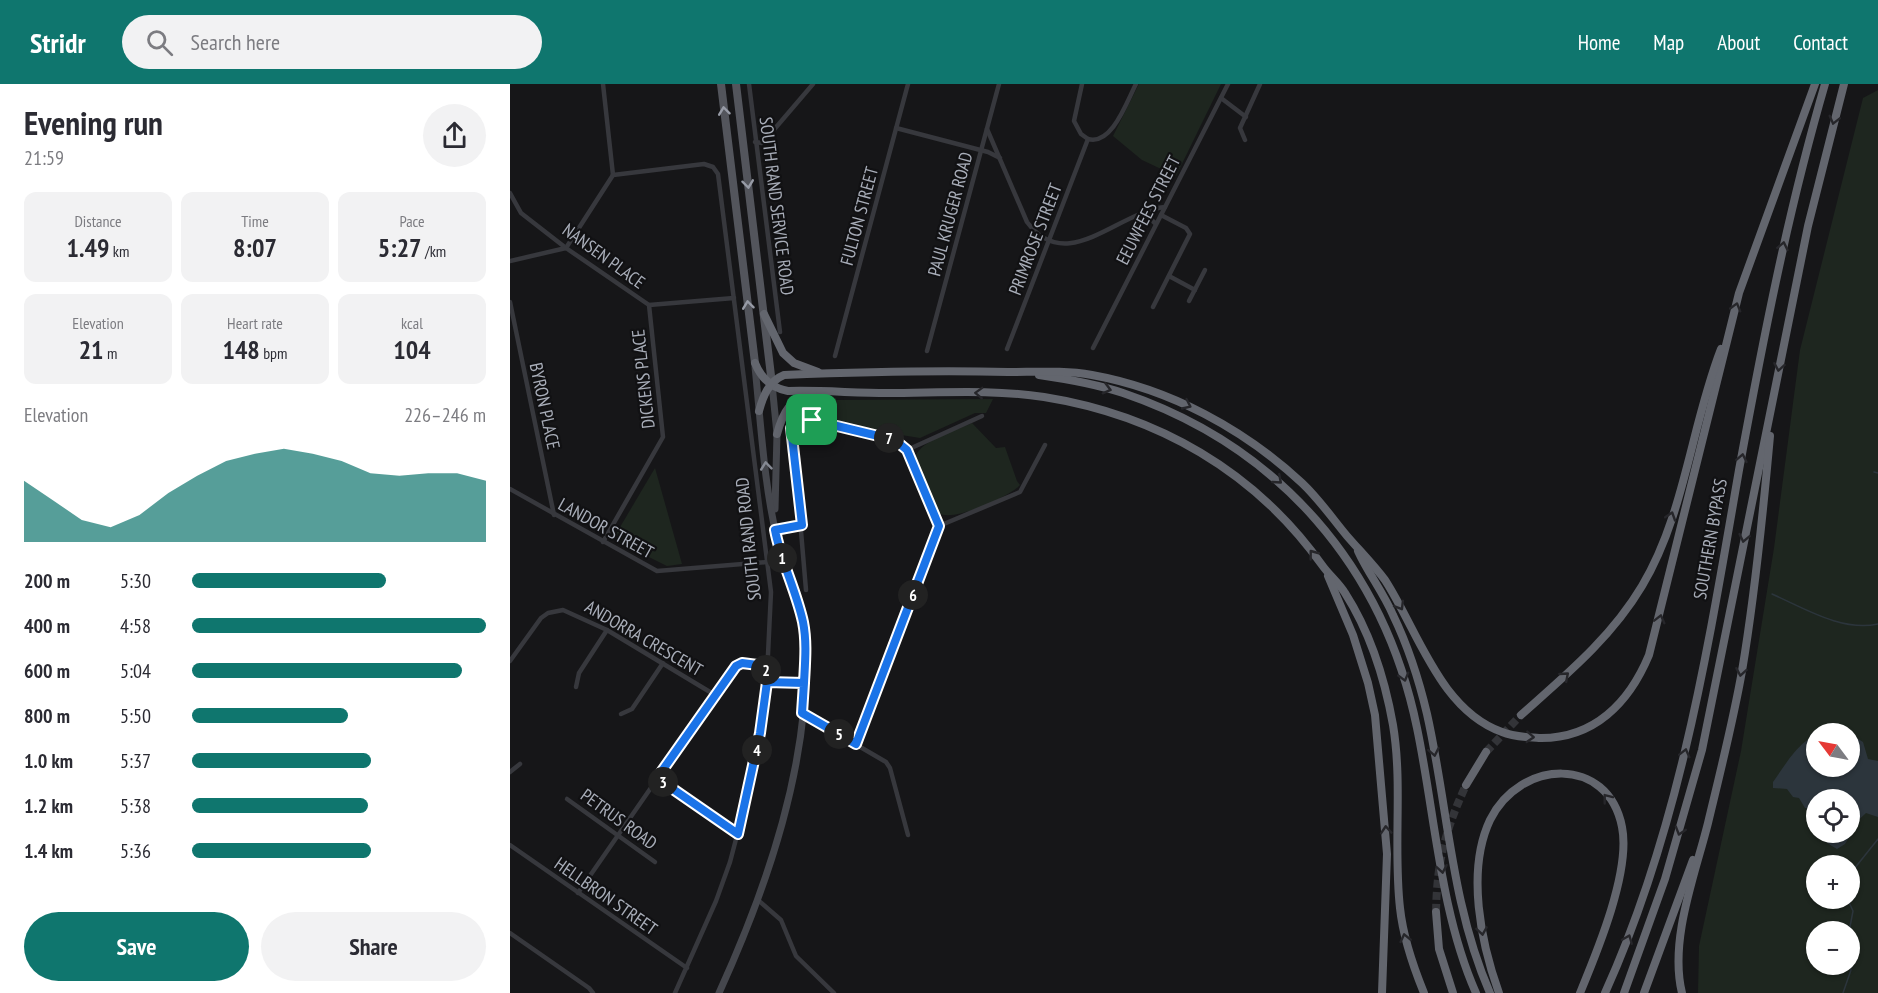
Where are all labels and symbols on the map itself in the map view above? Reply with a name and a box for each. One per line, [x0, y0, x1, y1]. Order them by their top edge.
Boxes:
one-way arrow [718, 107, 731, 116]
one-way arrow [1829, 114, 1841, 125]
street label: SOUTH RAND SERVICE ROAD [755, 116, 799, 296]
street label: PAUL KRUGER ROAD [922, 150, 978, 278]
street label: EEUWFEES STREET [1111, 152, 1185, 268]
street label: FULTON STREET [835, 164, 883, 268]
one-way arrow [741, 179, 754, 188]
street label: PRIMROSE STREET [1003, 180, 1067, 298]
street label: NANSEN PLACE [558, 218, 650, 294]
one-way arrow [1776, 242, 1789, 252]
one-way arrow [742, 300, 754, 310]
one-way arrow [1728, 302, 1741, 312]
street label: DICKENS PLACE [626, 328, 660, 430]
street label: BYRON PLACE [525, 361, 565, 451]
one-way arrow [1773, 361, 1786, 371]
one-way arrow [1101, 382, 1112, 394]
one-way arrow [975, 387, 984, 399]
pin [786, 394, 837, 445]
one-way arrow [1181, 398, 1192, 410]
pin: 7 [874, 423, 904, 453]
one-way arrow [1735, 454, 1747, 463]
one-way arrow [760, 461, 772, 470]
one-way arrow [1271, 473, 1282, 484]
street label: SOUTH RAND ROAD [730, 476, 766, 602]
street label: SOUTHERN BYPASS [1688, 477, 1732, 601]
street label: LANDOR STREET [554, 492, 658, 564]
one-way arrow [1664, 511, 1677, 522]
one-way arrow [1738, 533, 1751, 543]
pin: 1 [767, 543, 797, 573]
one-way arrow [1310, 549, 1321, 560]
pin: 6 [898, 580, 928, 610]
street label: ANDORRA CRESCENT [581, 595, 707, 681]
one-way arrow [1393, 600, 1405, 610]
one-way arrow [1652, 614, 1665, 624]
pin: 2 [751, 655, 781, 685]
one-way arrow [1735, 666, 1748, 676]
one-way arrow [1397, 672, 1409, 682]
one-way arrow [1558, 672, 1569, 683]
pin: 5 [824, 719, 854, 749]
north arrow [1806, 723, 1860, 777]
one-way arrow [1526, 731, 1535, 744]
pin: 4 [742, 735, 772, 765]
one-way arrow [1427, 747, 1440, 757]
one-way arrow [1677, 748, 1690, 758]
pin: 3 [648, 767, 678, 797]
street label: PETRUS ROAD [576, 784, 662, 854]
one-way arrow [1604, 794, 1615, 805]
one-way arrow [1379, 825, 1392, 834]
one-way arrow [1675, 825, 1687, 836]
street label: HELLBRON STREET [550, 852, 662, 940]
one-way arrow [1435, 863, 1448, 873]
one-way arrow [1476, 927, 1488, 936]
one-way arrow [1400, 933, 1413, 943]
one-way arrow [1621, 934, 1633, 945]

